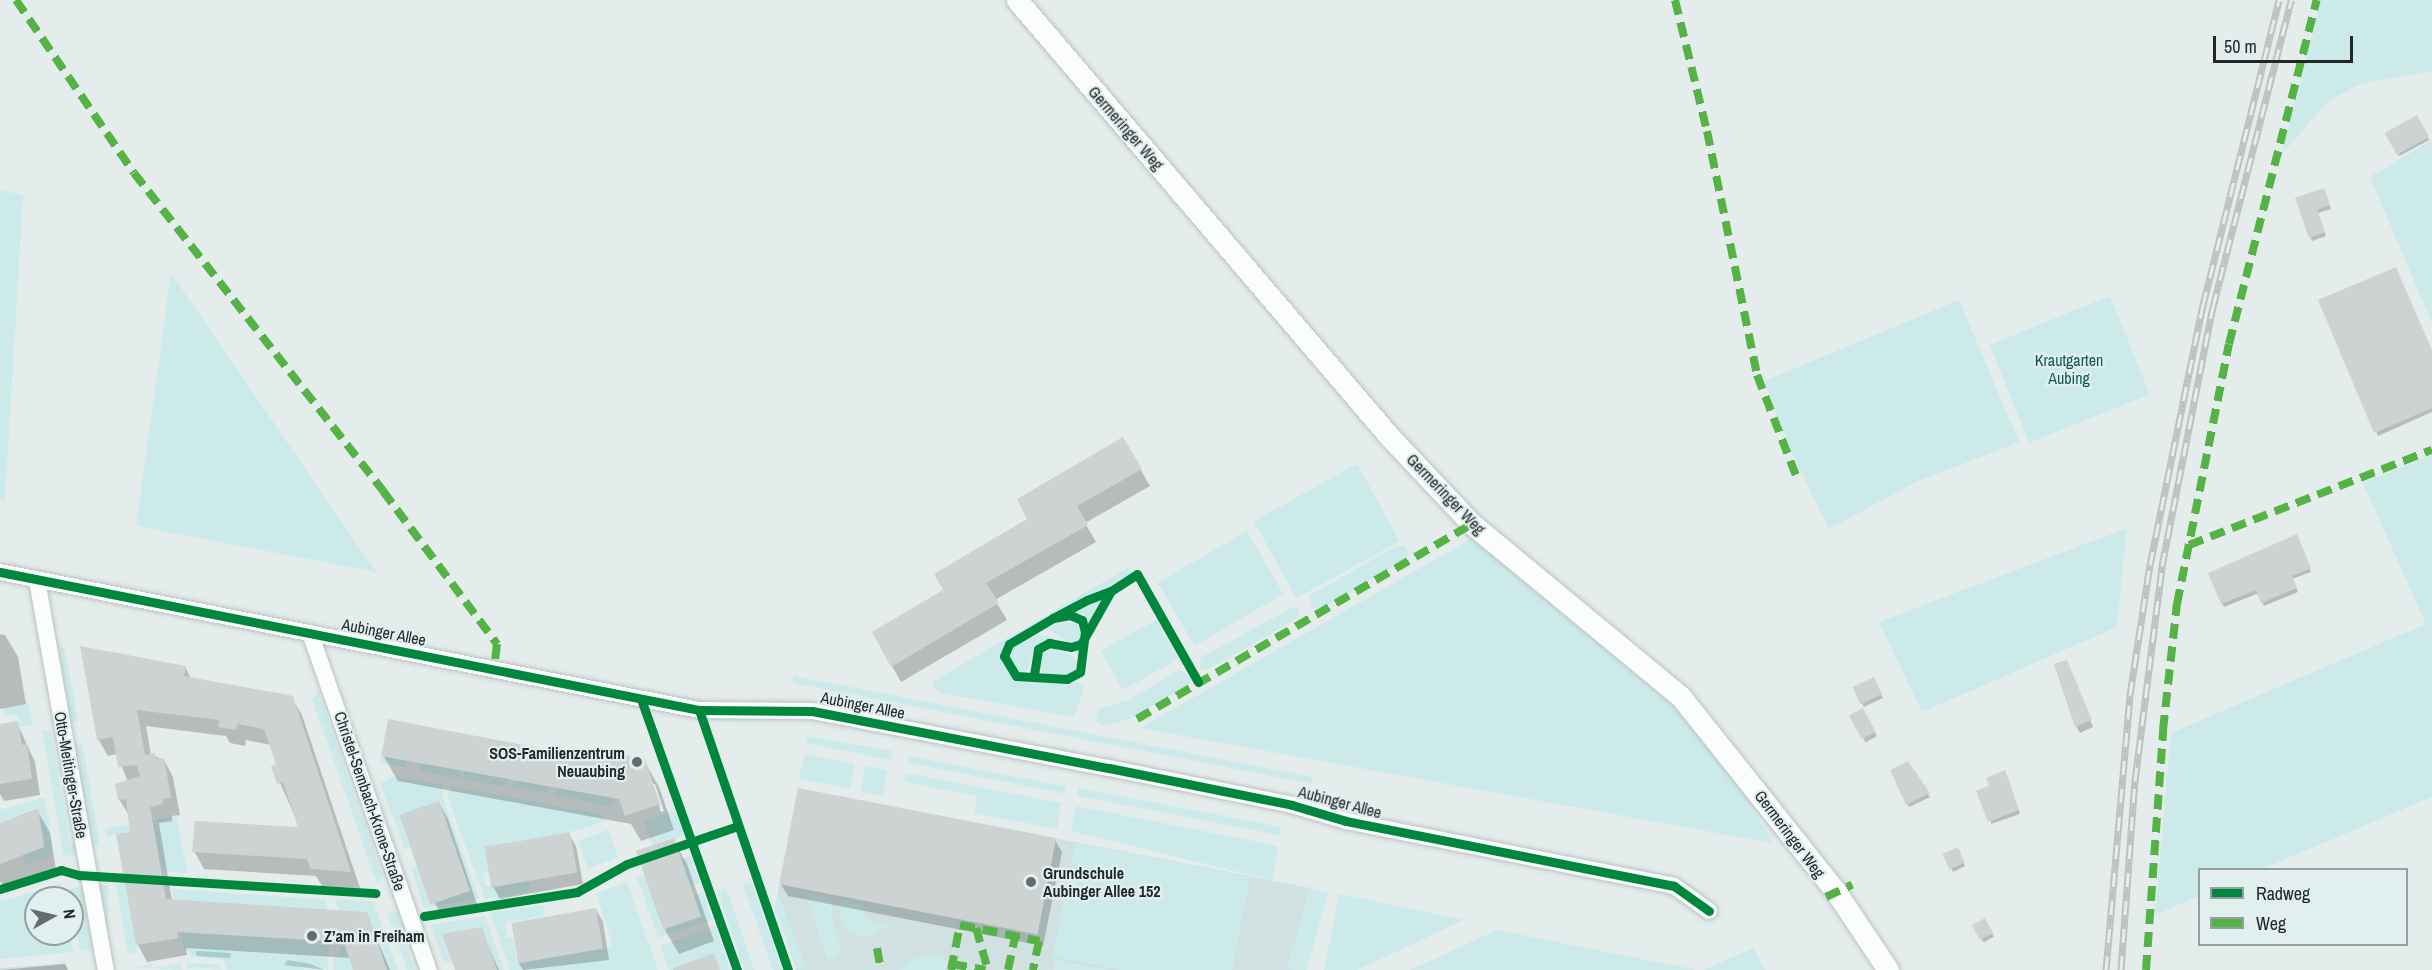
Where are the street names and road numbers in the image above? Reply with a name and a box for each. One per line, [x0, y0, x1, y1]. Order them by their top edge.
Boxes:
street label: Germeringer Weg [1084, 82, 1168, 174]
street label: Germeringer Weg [1403, 450, 1489, 538]
street label: Aubinger Allee [340, 614, 428, 650]
street label: Aubinger Allee [819, 687, 907, 723]
street label: Christel-Sembach-Krone-Straße [330, 709, 410, 893]
street label: Otto-Meitinger-Straße [50, 710, 92, 840]
street label: Aubinger Allee [1296, 782, 1384, 822]
street label: Germeringer Weg [1751, 786, 1829, 882]

